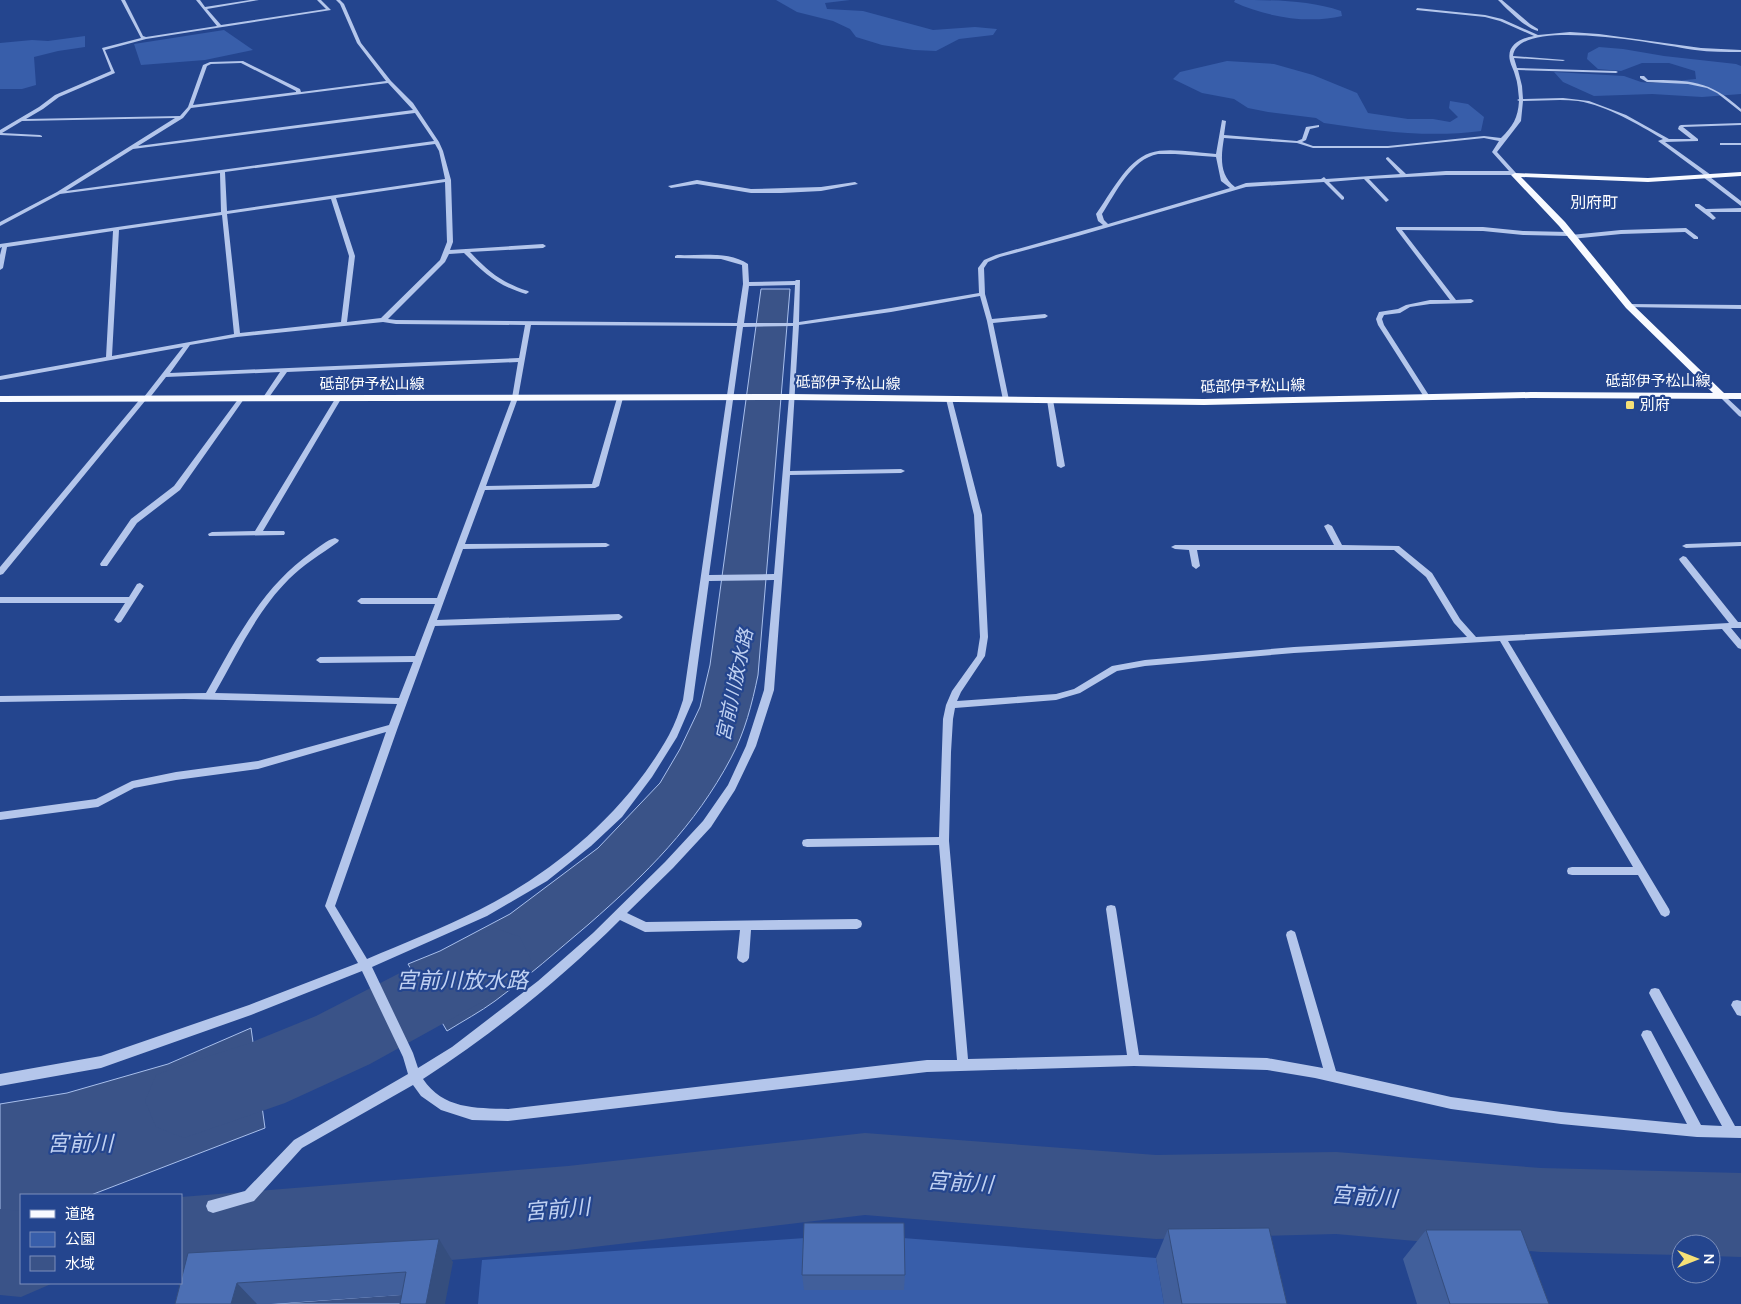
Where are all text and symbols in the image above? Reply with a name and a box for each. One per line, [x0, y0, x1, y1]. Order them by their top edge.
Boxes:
district label: 別府町 [1570, 192, 1618, 214]
street label: 砥部伊予松山線 [1605, 371, 1711, 391]
street label: 砥部伊予松山線 [795, 372, 901, 394]
street label: 砥部伊予松山線 [319, 374, 425, 394]
street label: 砥部伊予松山線 [1200, 375, 1306, 397]
place label: 別府 [1640, 395, 1670, 415]
marker: 別府 [1624, 399, 1636, 411]
water label: 宮前川放水路 [710, 625, 760, 744]
water label: 宮前川放水路 [396, 966, 530, 996]
water label: 宮前川 [47, 1129, 115, 1159]
water label: 宮前川 [926, 1166, 996, 1200]
water label: 宮前川 [1330, 1180, 1400, 1214]
water label: 宮前川 [523, 1192, 593, 1228]
legend [20, 1194, 182, 1284]
text: 道路 [65, 1204, 95, 1224]
text: 公園 [65, 1229, 95, 1249]
north arrow [1671, 1234, 1721, 1284]
text: 水域 [65, 1254, 95, 1274]
text: N [1699, 1254, 1718, 1264]

